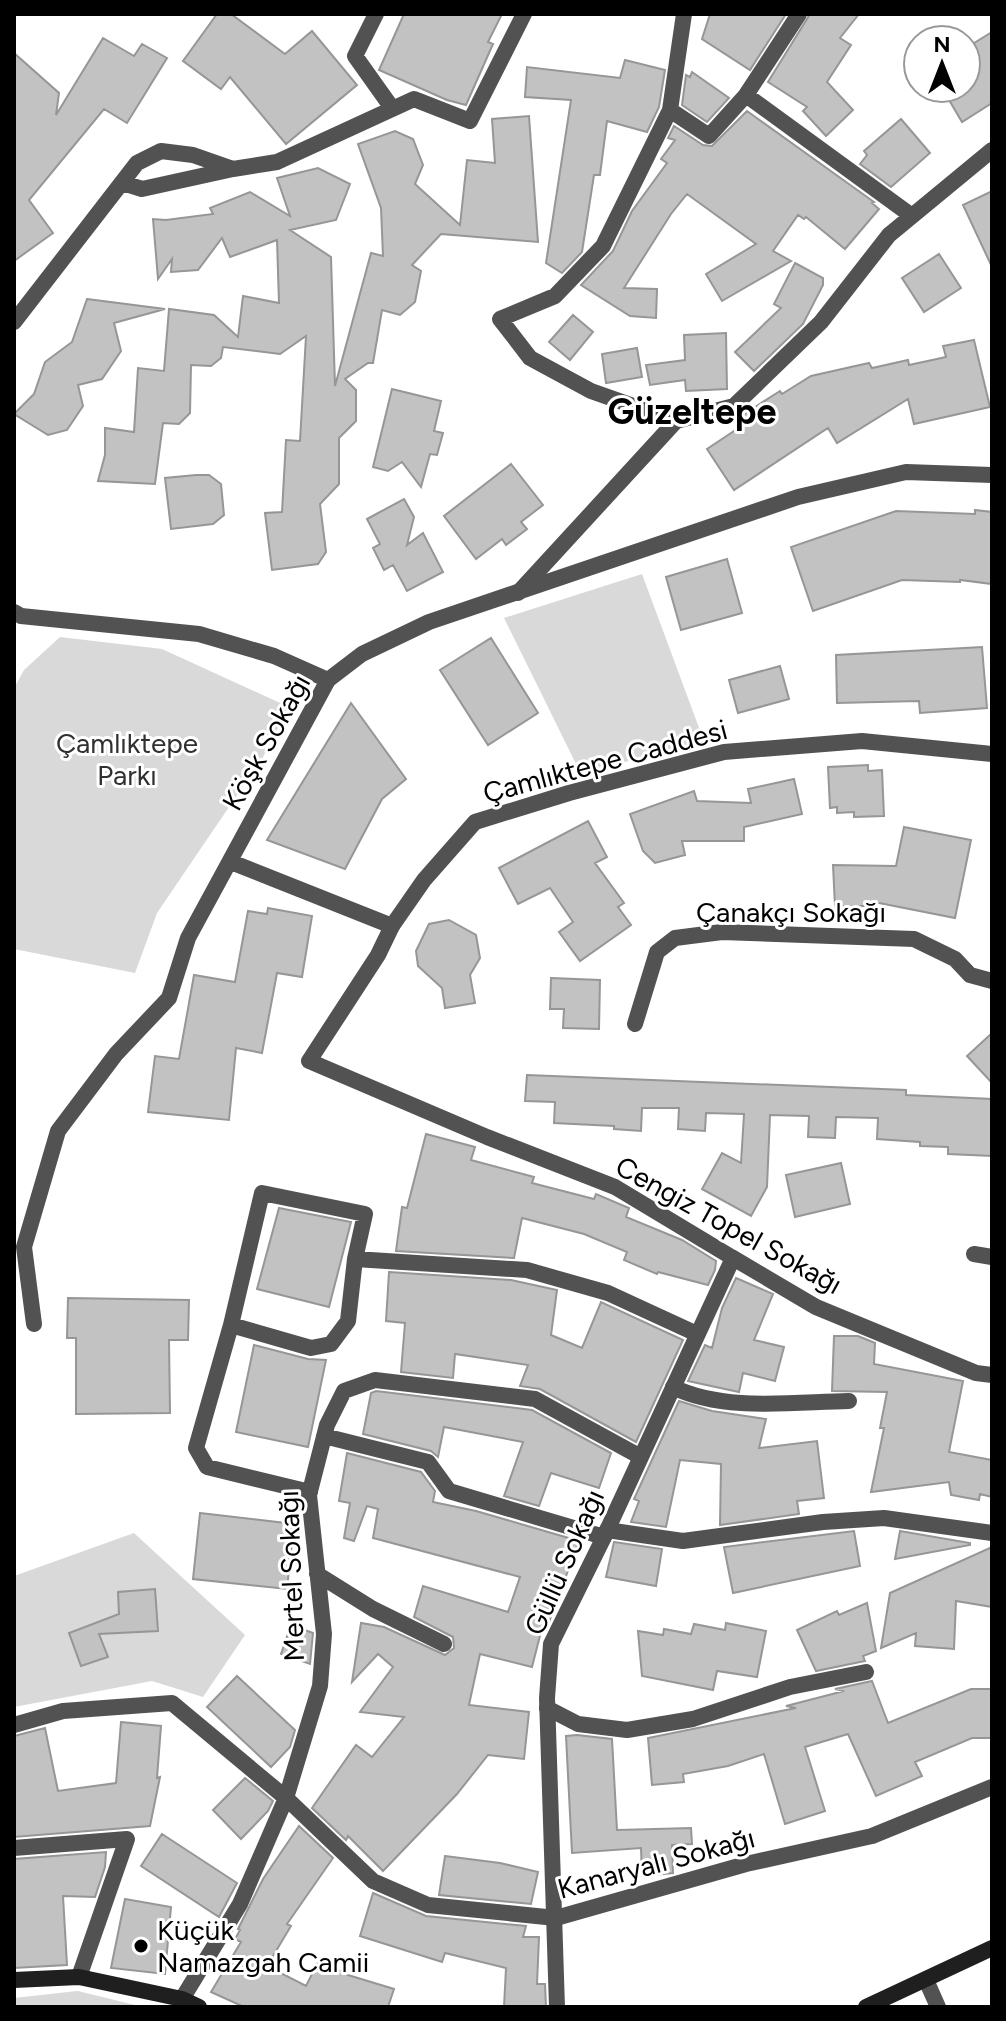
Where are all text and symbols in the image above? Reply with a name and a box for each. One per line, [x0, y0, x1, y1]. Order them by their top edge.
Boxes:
north arrow [902, 24, 982, 104]
text: N [933, 31, 951, 58]
district label: Güzeltepe [608, 390, 776, 433]
street label: Köşk Sokağı [215, 668, 317, 816]
street label: Çamlıktepe Caddesi [479, 712, 731, 810]
park label: Çamlıktepe Parkı [56, 726, 198, 792]
street label: Çanakçı Sokağı [696, 895, 886, 929]
street label: Cengiz Topel Sokağı [610, 1149, 848, 1301]
street label: Güllü Sokağı [517, 1484, 611, 1640]
street label: Mertel Sokağı [271, 1490, 311, 1662]
street label: Kanaryalı Sokağı [554, 1820, 758, 1906]
place label: Küçük Namazgah Camii [157, 1913, 369, 1979]
marker: Küçük Namazgah Camii [132, 1937, 150, 1955]

